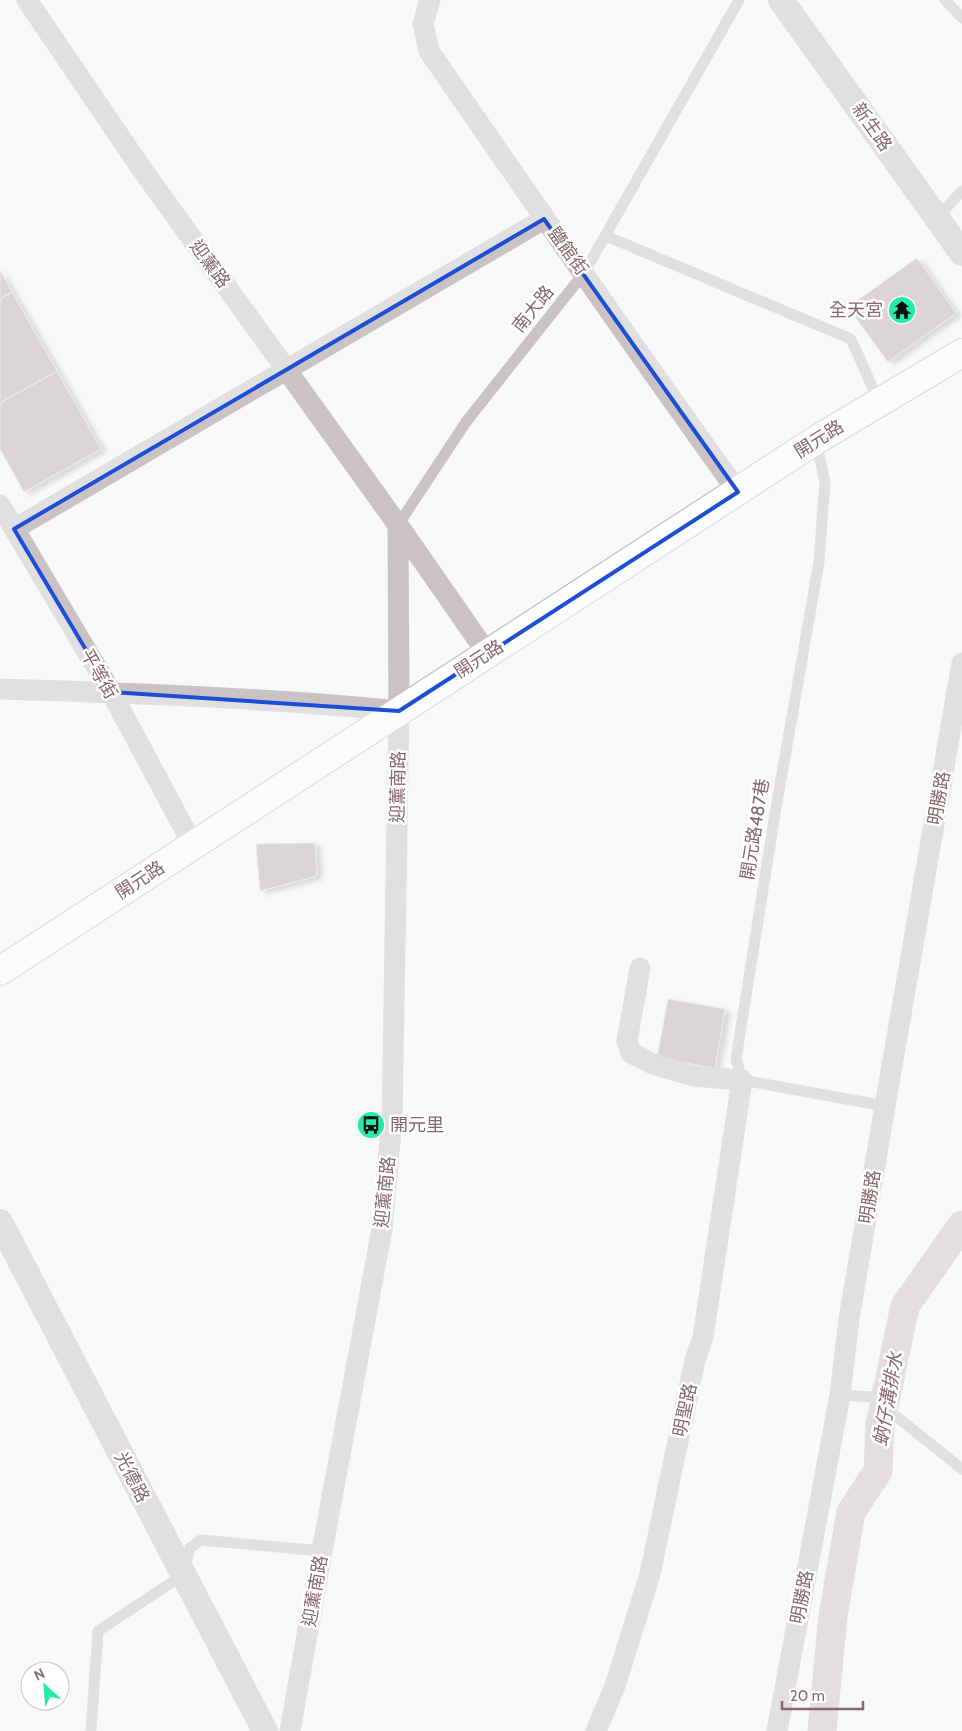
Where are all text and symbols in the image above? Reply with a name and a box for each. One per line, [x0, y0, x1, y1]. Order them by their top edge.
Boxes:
street label: 新生路 [848, 99, 896, 155]
street label: 鹽館街 [543, 223, 593, 279]
street label: 迎薰路 [185, 236, 235, 292]
street label: 南大路 [507, 281, 559, 337]
temple icon: 全天宮 [887, 295, 917, 325]
place label: 全天宮 [829, 299, 883, 321]
street label: 開元路 [790, 415, 848, 463]
street label: 開元路 [450, 635, 508, 683]
street label: 平等街 [76, 645, 122, 703]
street label: 迎薰南路 [386, 751, 410, 823]
street label: 明勝路 [923, 770, 955, 826]
street label: 開元路487巷 [736, 777, 774, 881]
street label: 開元路 [111, 856, 169, 904]
bus stop icon: 開元里 [356, 1110, 386, 1140]
place label: 開元里 [390, 1114, 444, 1136]
street label: 迎薰南路 [370, 1155, 400, 1229]
street label: 明勝路 [855, 1169, 885, 1225]
water label: 蚋仔溝排水 [868, 1349, 908, 1448]
street label: 明聖路 [669, 1381, 701, 1439]
street label: 光德路 [110, 1448, 154, 1506]
street label: 迎薰南路 [298, 1554, 332, 1628]
street label: 明勝路 [786, 1568, 818, 1626]
north arrow [20, 1661, 70, 1711]
text: N [31, 1664, 48, 1685]
scale bar [782, 1678, 863, 1710]
text: 20 m [790, 1687, 825, 1705]

